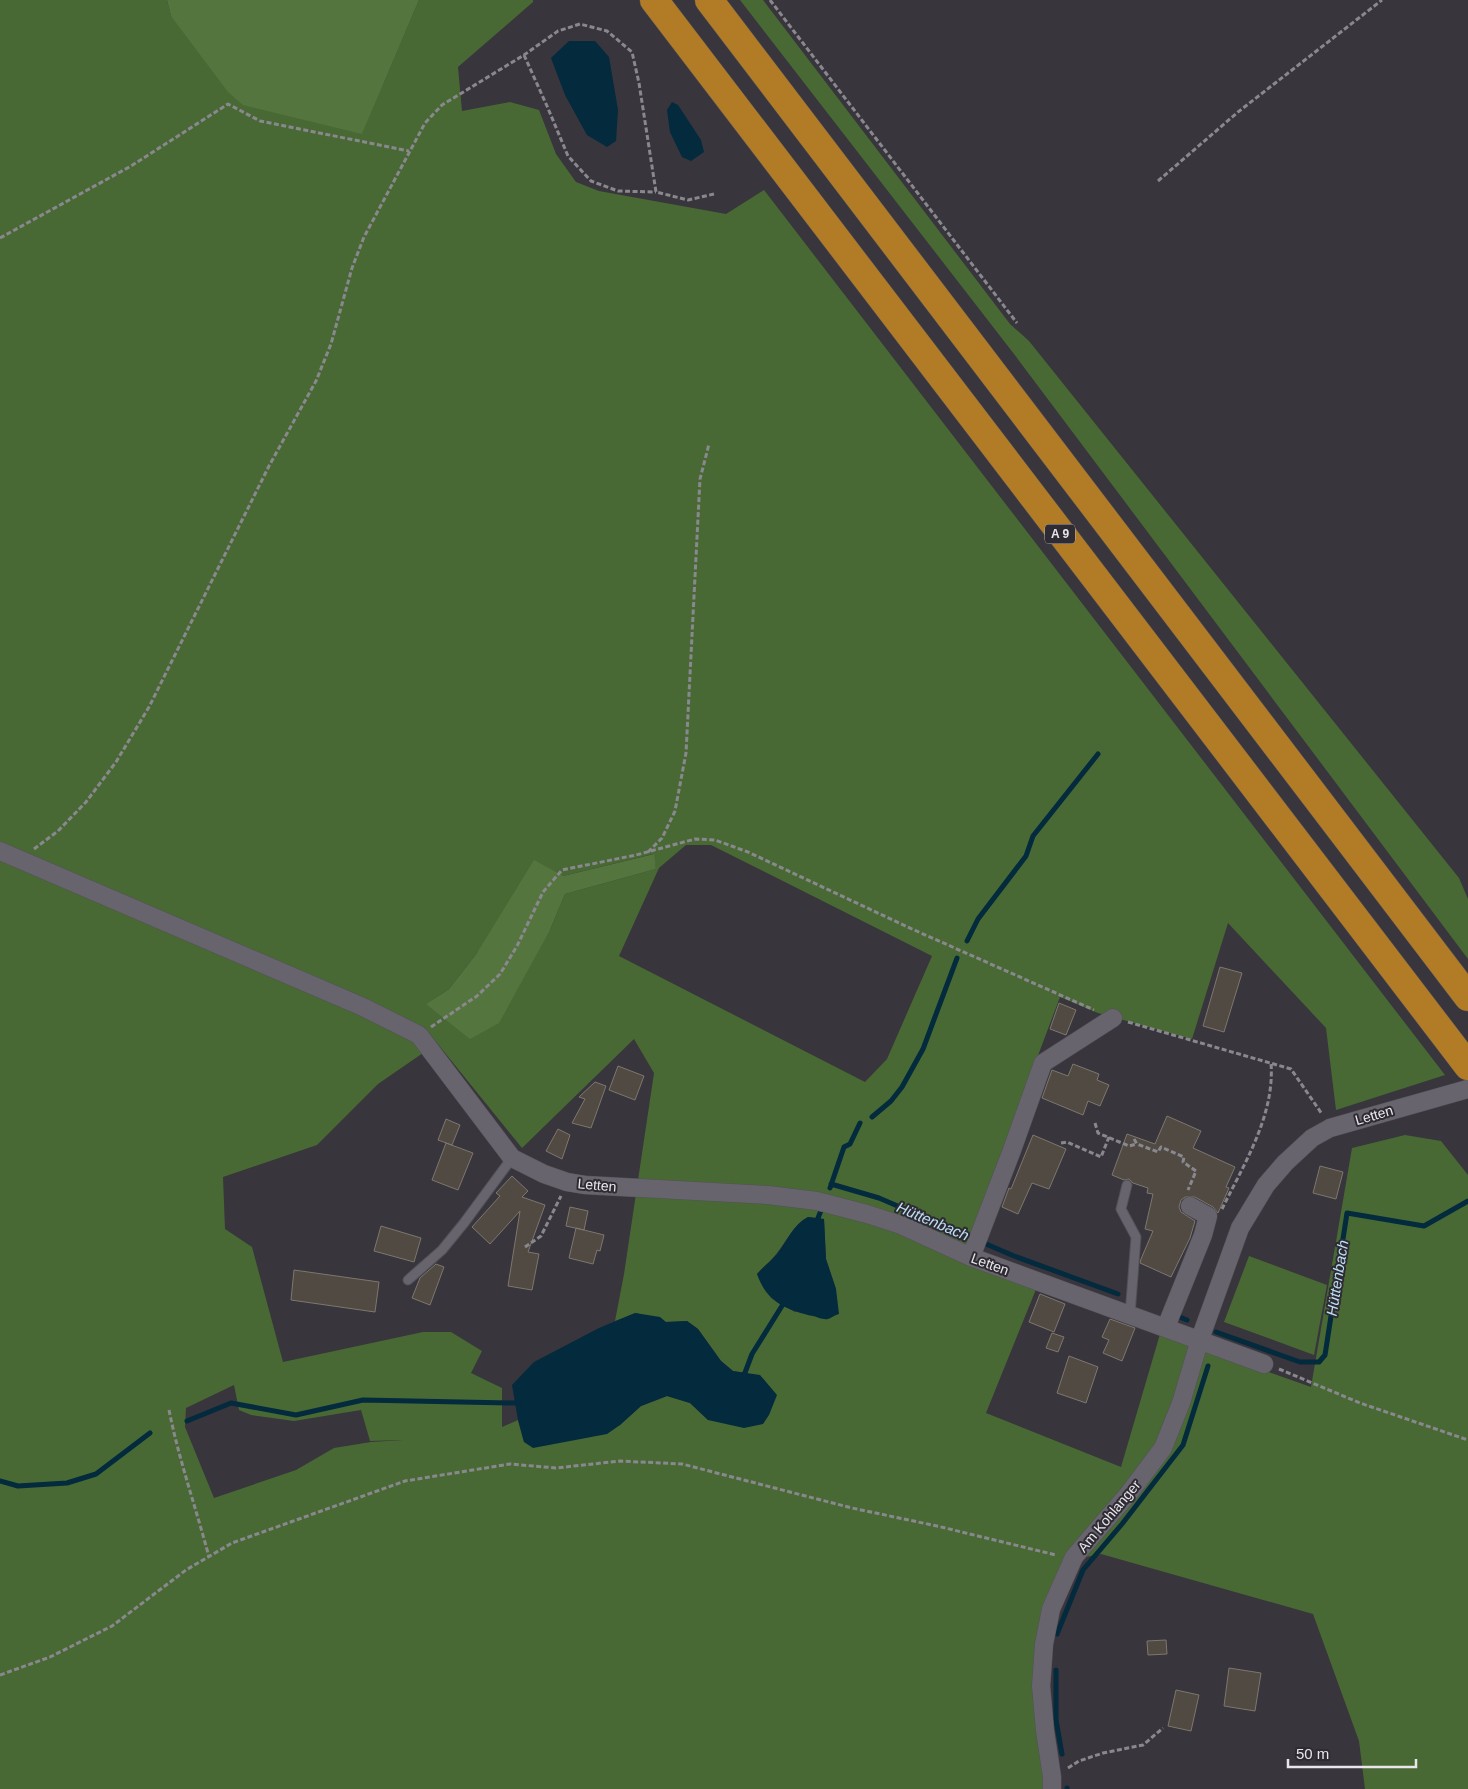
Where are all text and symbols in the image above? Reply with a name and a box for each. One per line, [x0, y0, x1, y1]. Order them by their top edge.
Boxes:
road number: A 9 [1045, 524, 1075, 544]
street label: Letten [1353, 1102, 1395, 1128]
street label: Letten [577, 1175, 617, 1195]
water label: Hüttenbach [894, 1198, 972, 1244]
water label: Hüttenbach [1323, 1239, 1351, 1317]
street label: Letten [969, 1250, 1011, 1278]
street label: Am Kohlanger [1074, 1477, 1144, 1555]
scale bar [1288, 1736, 1416, 1768]
text: 50 m [1296, 1745, 1329, 1762]

